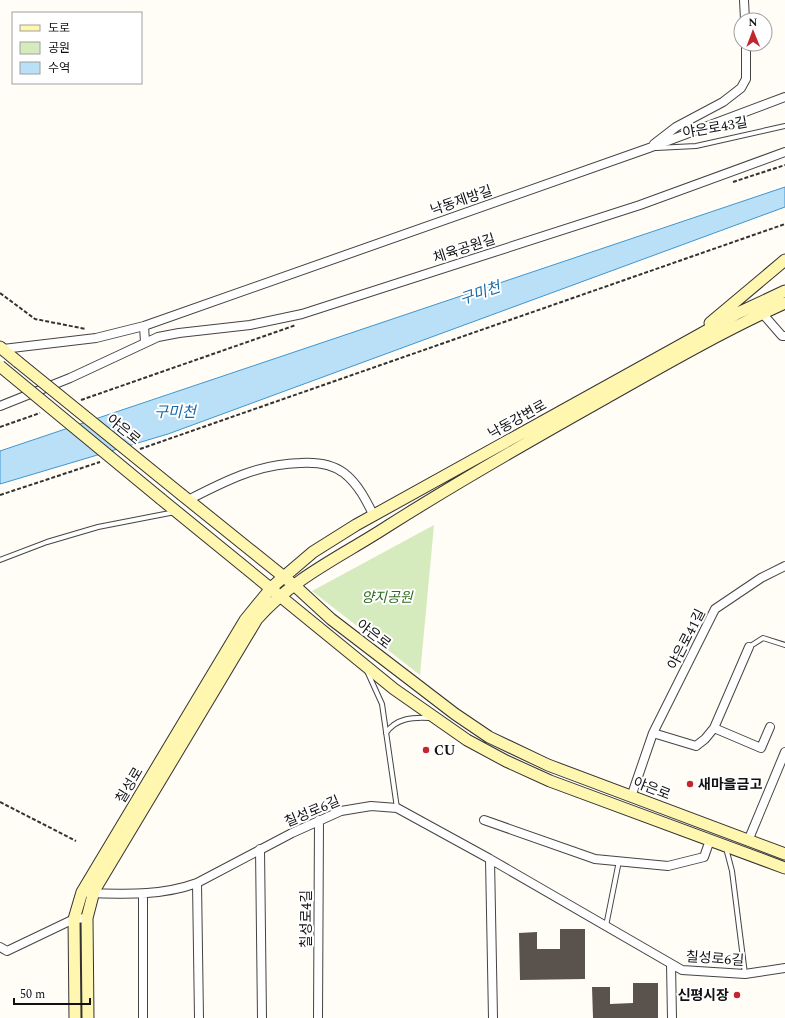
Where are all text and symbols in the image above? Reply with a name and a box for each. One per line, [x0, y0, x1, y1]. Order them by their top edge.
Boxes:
legend [12, 12, 142, 84]
north arrow [733, 12, 773, 52]
text: N [748, 14, 757, 31]
text: 도로 [48, 19, 70, 38]
text: 공원 [48, 39, 70, 58]
text: 수역 [48, 59, 70, 78]
street label: 야은로43길 [681, 111, 749, 144]
street label: 낙동제방길 [427, 180, 495, 221]
street label: 체육공원길 [430, 229, 498, 268]
water label: 구미천 [457, 275, 506, 311]
street label: 낙동강변로 [484, 395, 551, 444]
water label: 구미천 [154, 401, 198, 424]
street label: 야은로 [102, 409, 145, 450]
park label: 양지공원 [361, 587, 414, 608]
street label: 야은로41길 [662, 605, 711, 673]
street label: 야은로 [352, 614, 396, 654]
place label: CU [434, 740, 456, 761]
marker: CU [421, 745, 431, 755]
street label: 칠성로 [110, 763, 148, 807]
street label: 야은로 [630, 772, 674, 805]
place label: 새마을금고 [698, 774, 763, 795]
marker: 새마을금고 [685, 779, 695, 789]
street label: 칠성로6길 [281, 790, 343, 833]
street label: 칠성로4길 [296, 890, 317, 948]
street label: 칠성로6길 [685, 946, 745, 971]
scale bar [14, 980, 90, 1006]
text: 50 m [20, 985, 45, 1004]
place label: 신평시장 [677, 985, 729, 1006]
marker: 신평시장 [732, 990, 742, 1000]

